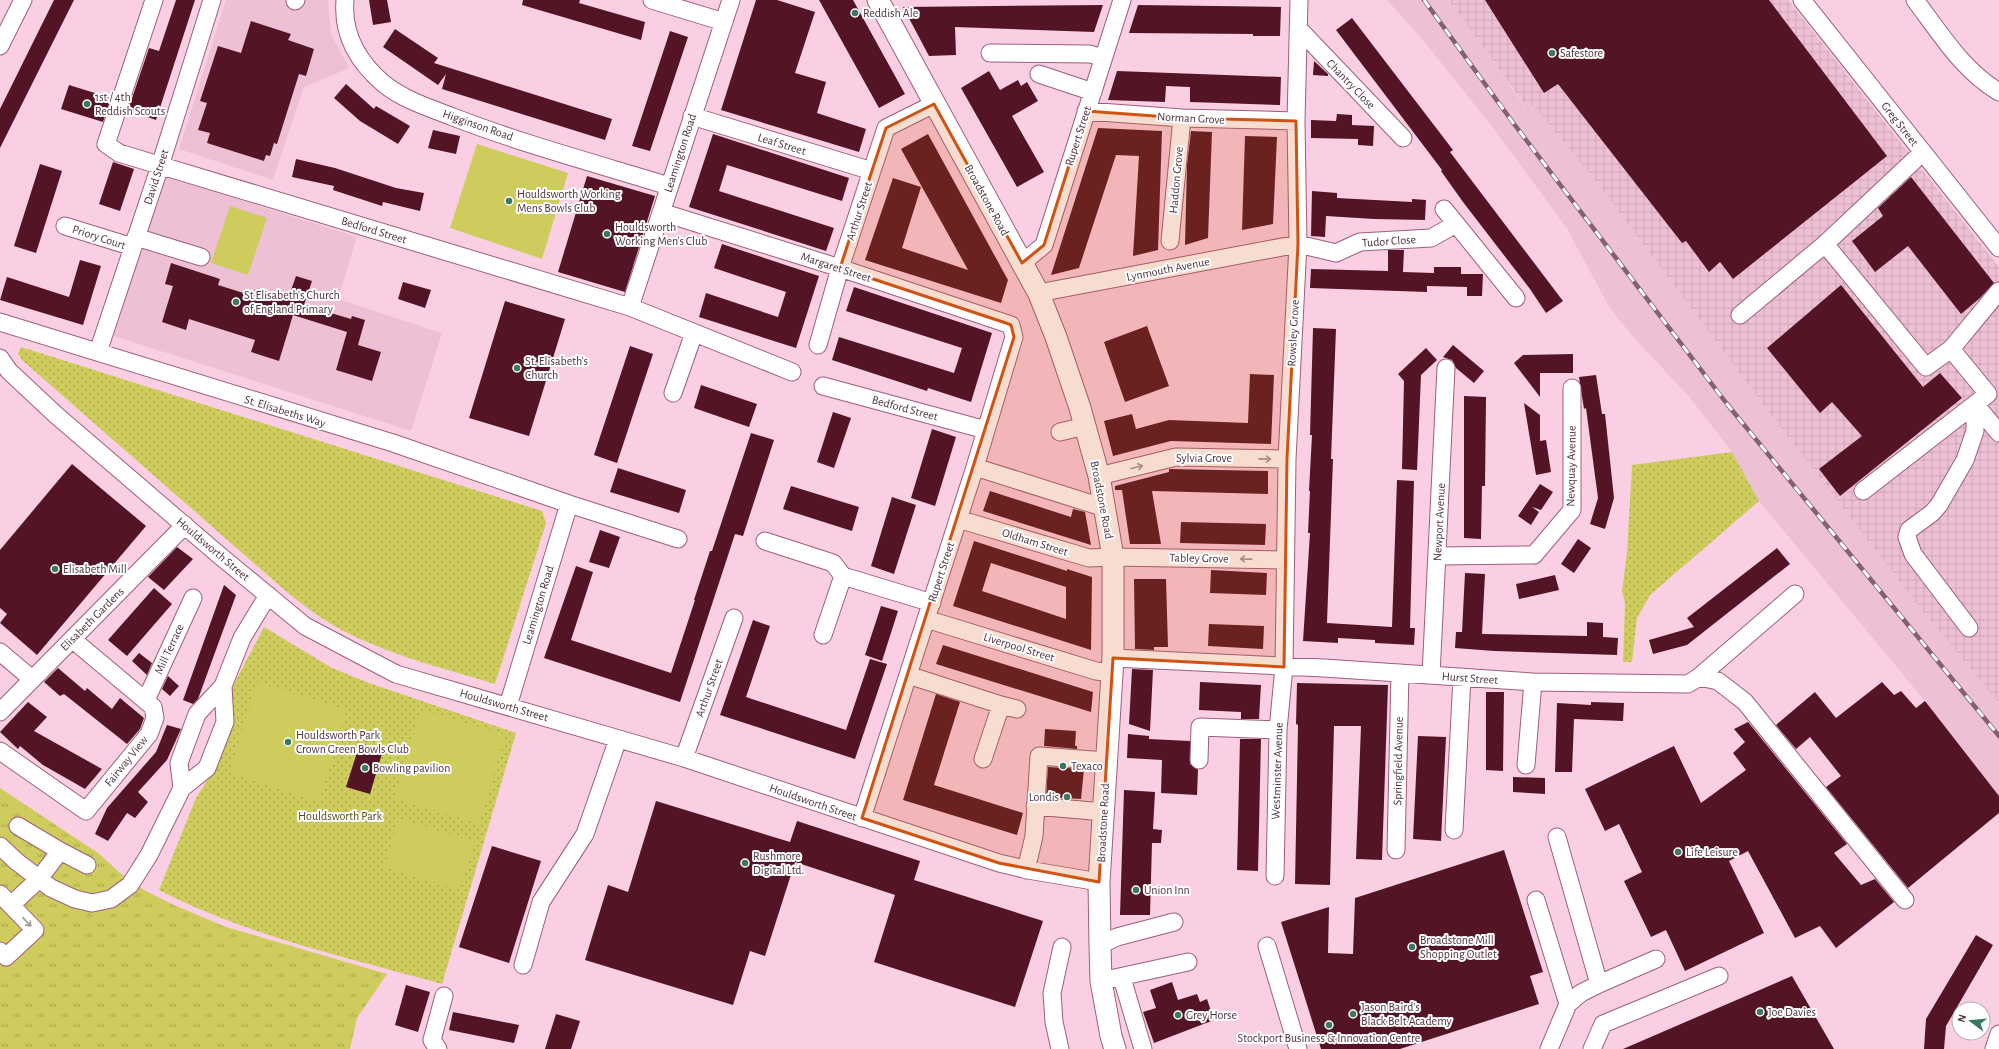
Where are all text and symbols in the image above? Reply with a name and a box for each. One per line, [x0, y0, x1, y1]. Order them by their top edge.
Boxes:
place label: Reddish Ale [863, 7, 918, 19]
marker: Reddish Ale [850, 8, 860, 18]
place label: Safestore [1560, 47, 1603, 59]
marker: Safestore [1547, 48, 1557, 58]
street label: Chantry Close [1324, 57, 1378, 112]
place label: 1st / 4th Reddish Scouts [95, 91, 165, 117]
marker: 1st / 4th Reddish Scouts [82, 99, 92, 109]
street label: Greg Street [1879, 100, 1921, 148]
street label: Rupert Street [1063, 104, 1093, 167]
street label: Higginson Road [441, 107, 515, 143]
street label: Norman Grove [1157, 110, 1225, 126]
street label: Leamington Road [662, 112, 698, 194]
street label: Leaf Street [757, 131, 808, 157]
street label: Haddon Grove [1167, 146, 1185, 214]
street label: David Street [141, 148, 171, 206]
street label: Broadstone Road [963, 162, 1011, 238]
street label: Arthur Street [844, 180, 874, 242]
place label: Houldsworth Working Mens Bowls Club [517, 188, 621, 214]
marker: Houldsworth Working Mens Bowls Club [504, 196, 514, 206]
street label: Bedford Street [340, 214, 408, 246]
place label: Houldsworth Working Men's Club [615, 221, 707, 247]
street label: Priory Court [71, 223, 127, 252]
marker: Houldsworth Working Men's Club [602, 229, 612, 239]
street label: Tudor Close [1362, 233, 1416, 249]
street label: Margaret Street [799, 250, 873, 284]
street label: Lynmouth Avenue [1125, 255, 1211, 284]
place label: St Elisabeth's Church of England Primary [244, 289, 340, 316]
marker: St Elisabeth's Church of England Primary [231, 297, 241, 307]
street label: Rowsley Grove [1285, 299, 1302, 367]
place label: St. Elisabeth's Church [525, 355, 588, 381]
marker: St. Elisabeth's Church [512, 363, 522, 373]
street label: St. Elisabeths Way [243, 393, 327, 430]
street label: Bedford Street [871, 393, 939, 423]
street label: Newquay Avenue [1564, 425, 1579, 507]
street label: Sylvia Grove [1176, 452, 1232, 465]
one-way arrow [1258, 455, 1271, 463]
street label: Broadstone Road [1089, 460, 1115, 540]
one-way arrow [1130, 462, 1143, 470]
street label: Newport Avenue [1431, 483, 1447, 561]
street label: Houldsworth Street [174, 515, 252, 583]
street label: Oldham Street [1001, 526, 1070, 558]
street label: Rupert Street [926, 540, 956, 603]
street label: Tabley Grove [1169, 551, 1229, 566]
one-way arrow [1240, 555, 1253, 563]
place label: Elisabeth Mill [63, 563, 127, 575]
marker: Elisabeth Mill [50, 564, 60, 574]
street label: Leamington Road [520, 564, 556, 646]
street label: Elisabeth Gardens [58, 585, 126, 653]
street label: Mill Terrace [152, 622, 186, 676]
street label: Liverpool Street [982, 631, 1056, 663]
street label: Arthur Street [693, 657, 725, 719]
street label: Hurst Street [1441, 670, 1499, 686]
street label: Houldsworth Street [458, 687, 550, 723]
street label: Springfield Avenue [1391, 717, 1405, 805]
street label: Westminster Avenue [1269, 722, 1285, 820]
place label: Houldsworth Park Crown Green Bowls Club [296, 729, 409, 755]
street label: Fairway View [102, 734, 151, 789]
marker: Houldsworth Park Crown Green Bowls Club [283, 737, 293, 747]
place label: Texaco [1071, 760, 1103, 772]
marker: Texaco [1058, 761, 1068, 771]
place label: Bowling pavilion [373, 762, 450, 774]
marker: Bowling pavilion [360, 763, 370, 773]
street label: Houldsworth Street [768, 781, 858, 823]
street label: Broadstone Road [1095, 783, 1111, 863]
place label: Londis [1029, 791, 1059, 803]
marker: Londis [1062, 792, 1072, 802]
park label: Houldsworth Park [298, 810, 382, 822]
place label: Life Leisure [1686, 846, 1738, 858]
marker: Life Leisure [1673, 847, 1683, 857]
place label: Rushmore Digital Ltd. [753, 850, 804, 876]
marker: Rushmore Digital Ltd. [740, 858, 750, 868]
place label: Union Inn [1144, 884, 1190, 896]
marker: Union Inn [1131, 885, 1141, 895]
one-way arrow [23, 917, 32, 927]
place label: Broadstone Mill Shopping Outlet [1420, 934, 1497, 960]
marker: Broadstone Mill Shopping Outlet [1407, 942, 1417, 952]
place label: Jason Baird's Black Belt Academy [1361, 1001, 1452, 1028]
north arrow [1951, 1001, 1991, 1041]
place label: Joe Davies [1768, 1006, 1816, 1018]
marker: Joe Davies [1755, 1007, 1765, 1017]
place label: Grey Horse [1186, 1009, 1237, 1022]
marker: Jason Baird's Black Belt Academy [1348, 1009, 1358, 1019]
marker: Grey Horse [1173, 1010, 1183, 1020]
text: N [1956, 1013, 1968, 1024]
marker: Stockport Business & Innovation Centre [1324, 1020, 1334, 1030]
place label: Stockport Business & Innovation Centre [1238, 1032, 1420, 1044]

